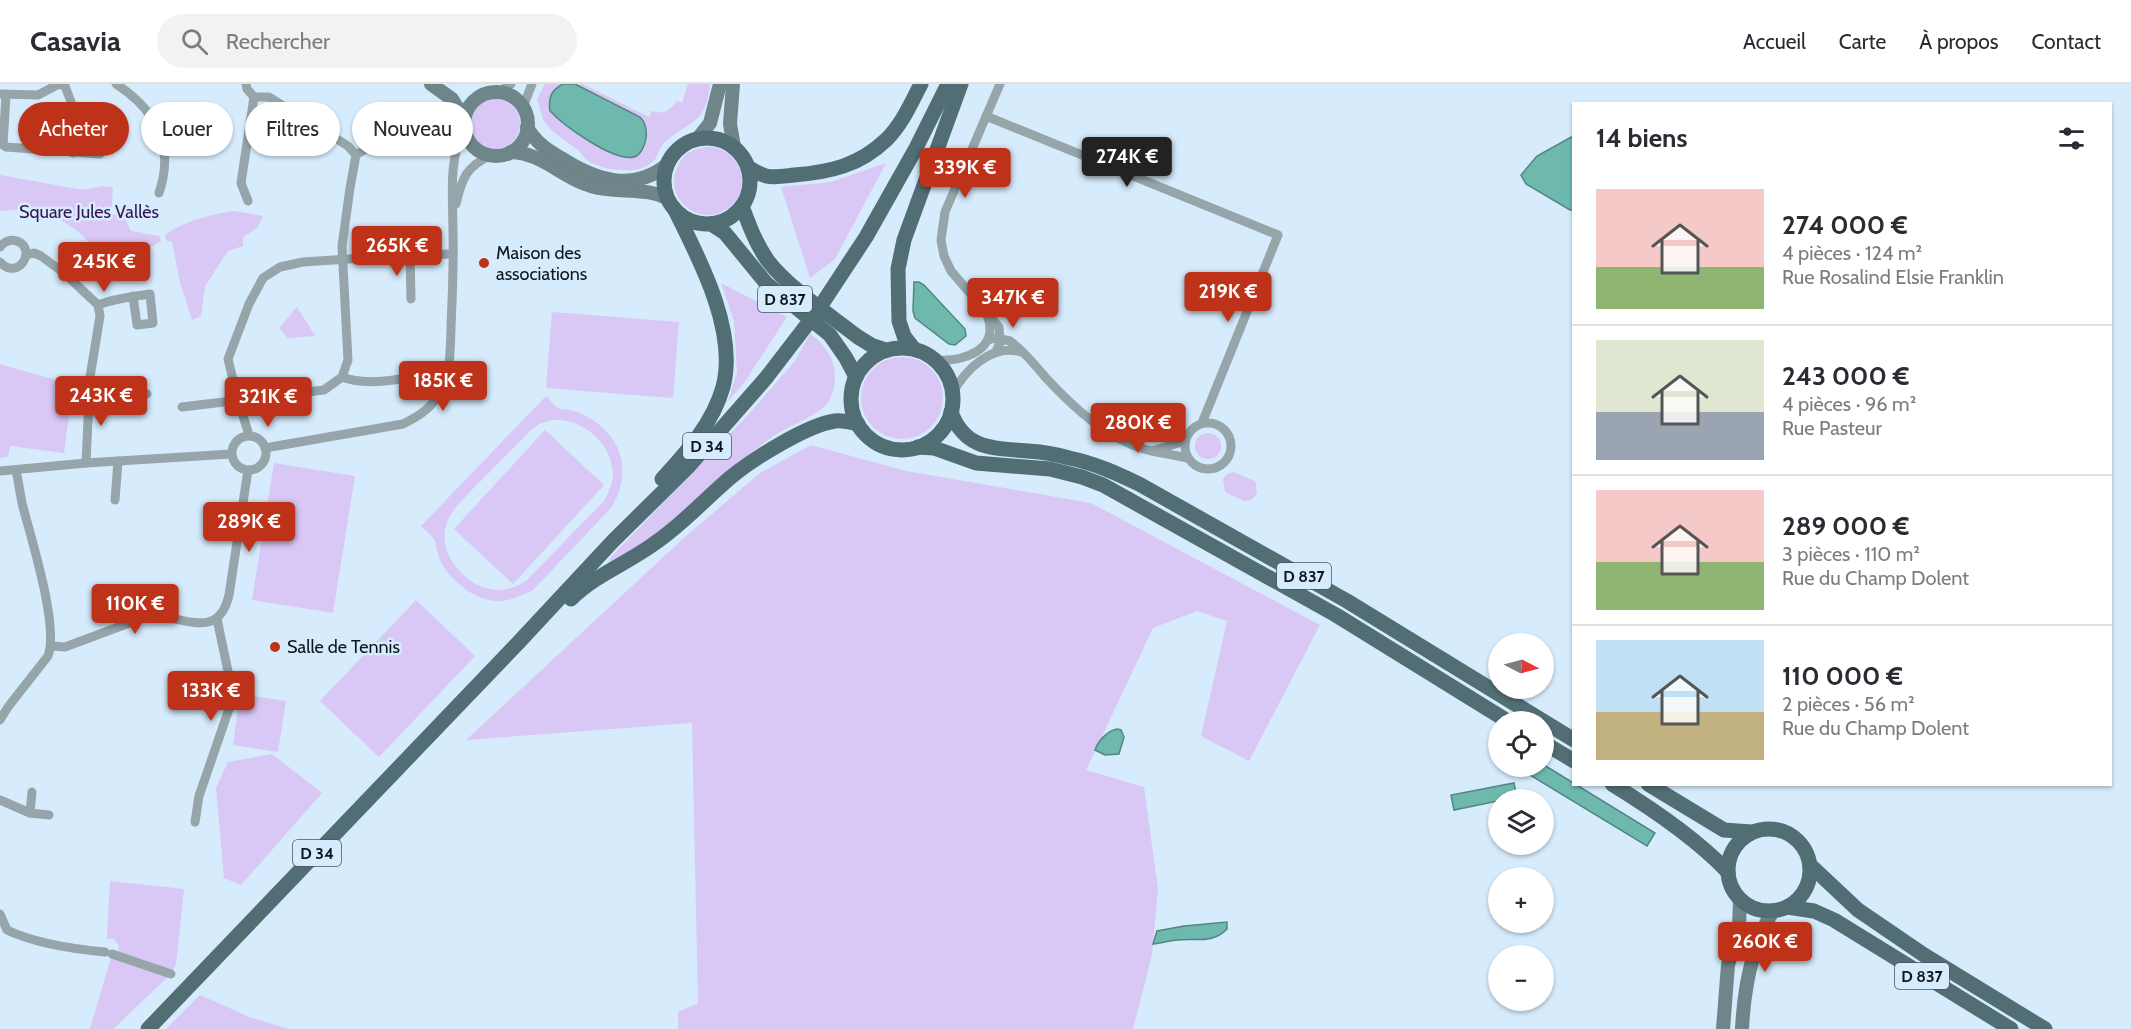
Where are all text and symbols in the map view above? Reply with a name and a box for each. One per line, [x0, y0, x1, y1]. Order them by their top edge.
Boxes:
search box [157, 14, 577, 68]
text: Casavia [30, 24, 121, 58]
icon: search [178, 25, 211, 58]
text: Rechercher [226, 28, 330, 55]
text: Accueil [1743, 29, 1806, 54]
text: Carte [1839, 29, 1886, 54]
text: À propos [1919, 29, 1998, 54]
text: Contact [2031, 29, 2101, 54]
chip: Acheter [18, 102, 129, 156]
chip: Louer [141, 102, 233, 156]
chip: Filtres [245, 102, 340, 156]
chip: Nouveau [352, 102, 473, 156]
text: 14 biens [1596, 122, 1687, 154]
icon: filters [2055, 122, 2088, 155]
pin: 274K € [1078, 137, 1176, 188]
text: 274K € [1096, 144, 1158, 168]
pin: 339K € [916, 148, 1014, 199]
text: 339K € [934, 155, 996, 179]
park label: Square Jules Vallès [19, 201, 159, 223]
text: 274 000 € [1782, 209, 1908, 241]
icon: home [1644, 213, 1716, 285]
pin: 265K € [348, 226, 446, 277]
text: 265K € [366, 233, 428, 257]
text: 4 pièces · 124 m² [1782, 241, 1922, 265]
pin: 245K € [55, 242, 153, 293]
place label: Maison des associations [496, 242, 587, 285]
text: 245K € [72, 249, 136, 273]
marker: Maison des associations [477, 256, 491, 270]
text: Rue Rosalind Elsie Franklin [1782, 265, 2004, 289]
pin: 219K € [1179, 272, 1277, 323]
pin: 347K € [964, 278, 1062, 329]
text: 219K € [1198, 279, 1258, 303]
text: 347K € [981, 285, 1045, 309]
road number: D 837 [758, 286, 812, 312]
text: 243 000 € [1782, 360, 1909, 392]
pin: 185K € [394, 361, 492, 412]
icon: home [1644, 364, 1716, 436]
text: 185K € [413, 368, 473, 392]
pin: 243K € [52, 376, 150, 427]
pin: 321K € [219, 377, 317, 428]
text: 243K € [69, 383, 133, 407]
text: 321K € [239, 384, 297, 408]
text: 4 pièces · 96 m² [1782, 392, 1916, 416]
pin: 280K € [1089, 403, 1187, 454]
text: 280K € [1105, 410, 1171, 434]
text: Rue Pasteur [1782, 416, 1882, 440]
road number: D 34 [683, 433, 731, 459]
pin: 289K € [200, 502, 298, 553]
text: 289K € [217, 509, 281, 533]
text: 289 000 € [1782, 510, 1910, 542]
icon: home [1644, 514, 1716, 586]
text: 3 pièces · 110 m² [1782, 542, 1920, 566]
road number: D 837 [1277, 563, 1331, 589]
text: Rue du Champ Dolent [1782, 566, 1969, 590]
pin: 110K € [86, 584, 184, 635]
text: 110K € [106, 591, 164, 615]
north arrow [1488, 633, 1554, 699]
map controls [1488, 633, 1554, 1011]
place label: Salle de Tennis [287, 636, 400, 658]
marker: Salle de Tennis [268, 640, 282, 654]
text: 110 000 € [1782, 660, 1903, 692]
icon: home [1644, 664, 1716, 736]
pin: 133K € [162, 671, 260, 722]
text: 133K € [182, 678, 240, 702]
text: 2 pièces · 56 m² [1782, 692, 1915, 716]
button: locate [1488, 711, 1554, 777]
text: Rue du Champ Dolent [1782, 716, 1969, 740]
button: layers [1488, 789, 1554, 855]
road number: D 34 [293, 840, 341, 866]
button: + [1488, 867, 1554, 933]
pin: 260K € [1716, 922, 1814, 973]
text: 260K € [1732, 929, 1798, 953]
button: − [1488, 945, 1554, 1011]
road number: D 837 [1895, 963, 1949, 989]

